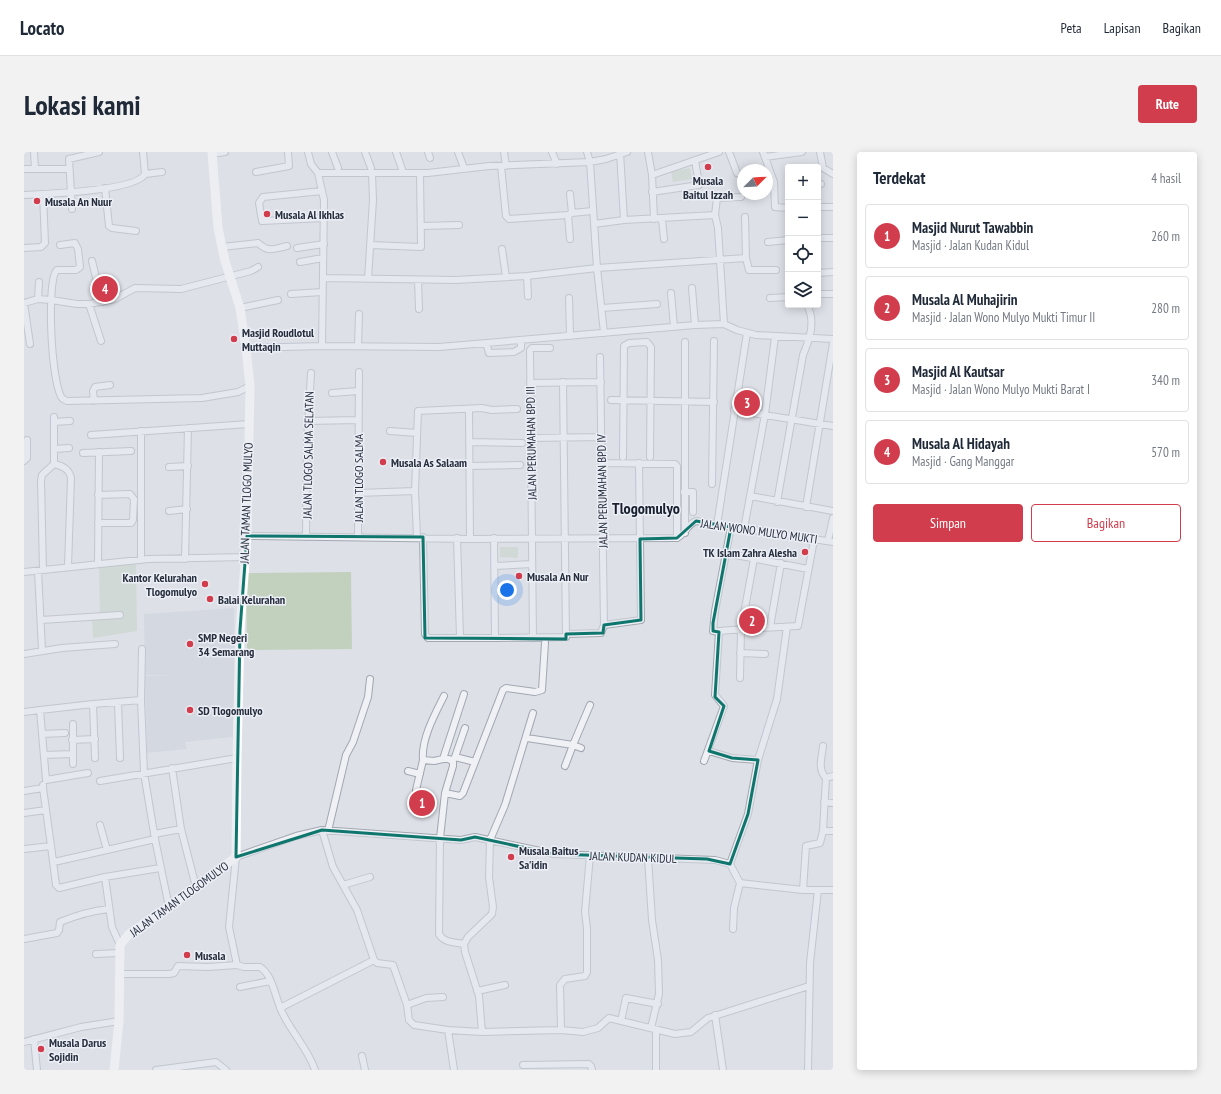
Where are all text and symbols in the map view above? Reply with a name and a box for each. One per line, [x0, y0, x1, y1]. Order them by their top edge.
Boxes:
text: Locato [20, 16, 65, 40]
text: Peta [1061, 19, 1082, 37]
text: Lapisan [1104, 19, 1141, 37]
text: Bagikan [1163, 19, 1201, 37]
button: Rute [1138, 85, 1197, 123]
text: Lokasi kami [24, 86, 141, 123]
marker: Musala Baitul Izzah [703, 162, 713, 172]
north arrow [737, 164, 773, 200]
map controls [785, 164, 821, 308]
button: + [785, 164, 821, 200]
text: Terdekat [873, 167, 925, 189]
text: 4 hasil [1151, 170, 1181, 187]
place label: Musala Baitul Izzah [683, 173, 733, 202]
place label: Musala An Nuur [45, 194, 112, 209]
marker: Musala An Nuur [32, 196, 42, 206]
button: − [785, 200, 821, 236]
place label: Musala Al Ikhlas [275, 207, 344, 222]
marker: Musala Al Ikhlas [262, 209, 272, 219]
text: Masjid Nurut Tawabbin [912, 218, 1033, 237]
text: 1 [884, 228, 890, 245]
text: 260 m [1151, 228, 1180, 245]
button: locate [785, 236, 821, 272]
text: Masjid · Jalan Kudan Kidul [912, 237, 1029, 254]
button: layers [785, 272, 821, 308]
pin: 4 [92, 274, 118, 304]
text: Musala Al Muhajirin [912, 290, 1018, 309]
text: 2 [884, 300, 890, 317]
text: 280 m [1151, 300, 1180, 317]
text: Masjid · Jalan Wono Mulyo Mukti Timur II [912, 309, 1095, 326]
place label: Masjid Roudlotul Muttaqin [242, 325, 314, 354]
marker: Masjid Roudlotul Muttaqin [229, 334, 239, 344]
text: Masjid Al Kautsar [912, 362, 1004, 381]
text: 3 [884, 372, 890, 389]
text: 340 m [1151, 372, 1180, 389]
text: Masjid · Jalan Wono Mulyo Mukti Barat I [912, 381, 1090, 398]
street label: JALAN PERUMAHAN BPD III [523, 386, 540, 501]
pin: 3 [734, 388, 760, 418]
street label: JALAN TLOGO SALMA SELATAN [299, 391, 317, 520]
street label: JALAN TLOGO SALMA [351, 433, 366, 523]
street label: JALAN PERUMAHAN BPD IV [594, 434, 611, 549]
text: Musala Al Hidayah [912, 434, 1010, 453]
street label: JALAN TAMAN TLOGO MULYO [236, 442, 256, 565]
text: 4 [884, 444, 890, 461]
text: 570 m [1151, 444, 1180, 461]
text: Masjid · Gang Manggar [912, 453, 1014, 470]
place label: Musala As Salaam [391, 455, 467, 470]
marker: Musala As Salaam [378, 457, 388, 467]
district label: Tlogomulyo [612, 498, 680, 518]
button: Simpan [873, 504, 1023, 542]
button: Bagikan [1031, 504, 1181, 542]
street label: JALAN WONO MULYO MUKTI [699, 515, 818, 547]
place label: TK Islam Zahra Alesha [703, 545, 797, 560]
marker: TK Islam Zahra Alesha [800, 547, 810, 557]
place label: Musala An Nur [527, 569, 589, 584]
place label: Kantor Kelurahan Tlogomulyo [122, 570, 198, 599]
marker: Musala An Nur [514, 571, 524, 581]
marker: Kantor Kelurahan Tlogomulyo [200, 579, 210, 589]
your location [497, 580, 517, 600]
place label: Balai Kelurahan [218, 592, 285, 607]
marker: Balai Kelurahan [205, 594, 215, 604]
pin: 2 [739, 606, 765, 636]
place label: SMP Negeri 34 Semarang [198, 630, 254, 659]
marker: SMP Negeri 34 Semarang [185, 639, 195, 649]
place label: SD Tlogomulyo [198, 703, 263, 718]
marker: SD Tlogomulyo [185, 705, 195, 715]
pin: 1 [409, 788, 435, 818]
place label: Musala Baitus Sa'idin [519, 843, 578, 872]
street label: JALAN KUDAN KIDUL [588, 848, 677, 866]
marker: Musala Baitus Sa'idin [506, 852, 516, 862]
street label: JALAN TAMAN TLOGOMULYO [126, 858, 232, 941]
place label: Musala [195, 948, 225, 963]
marker: Musala [182, 950, 192, 960]
place label: Musala Darus Sojidin [49, 1035, 106, 1064]
marker: Musala Darus Sojidin [36, 1044, 46, 1054]

